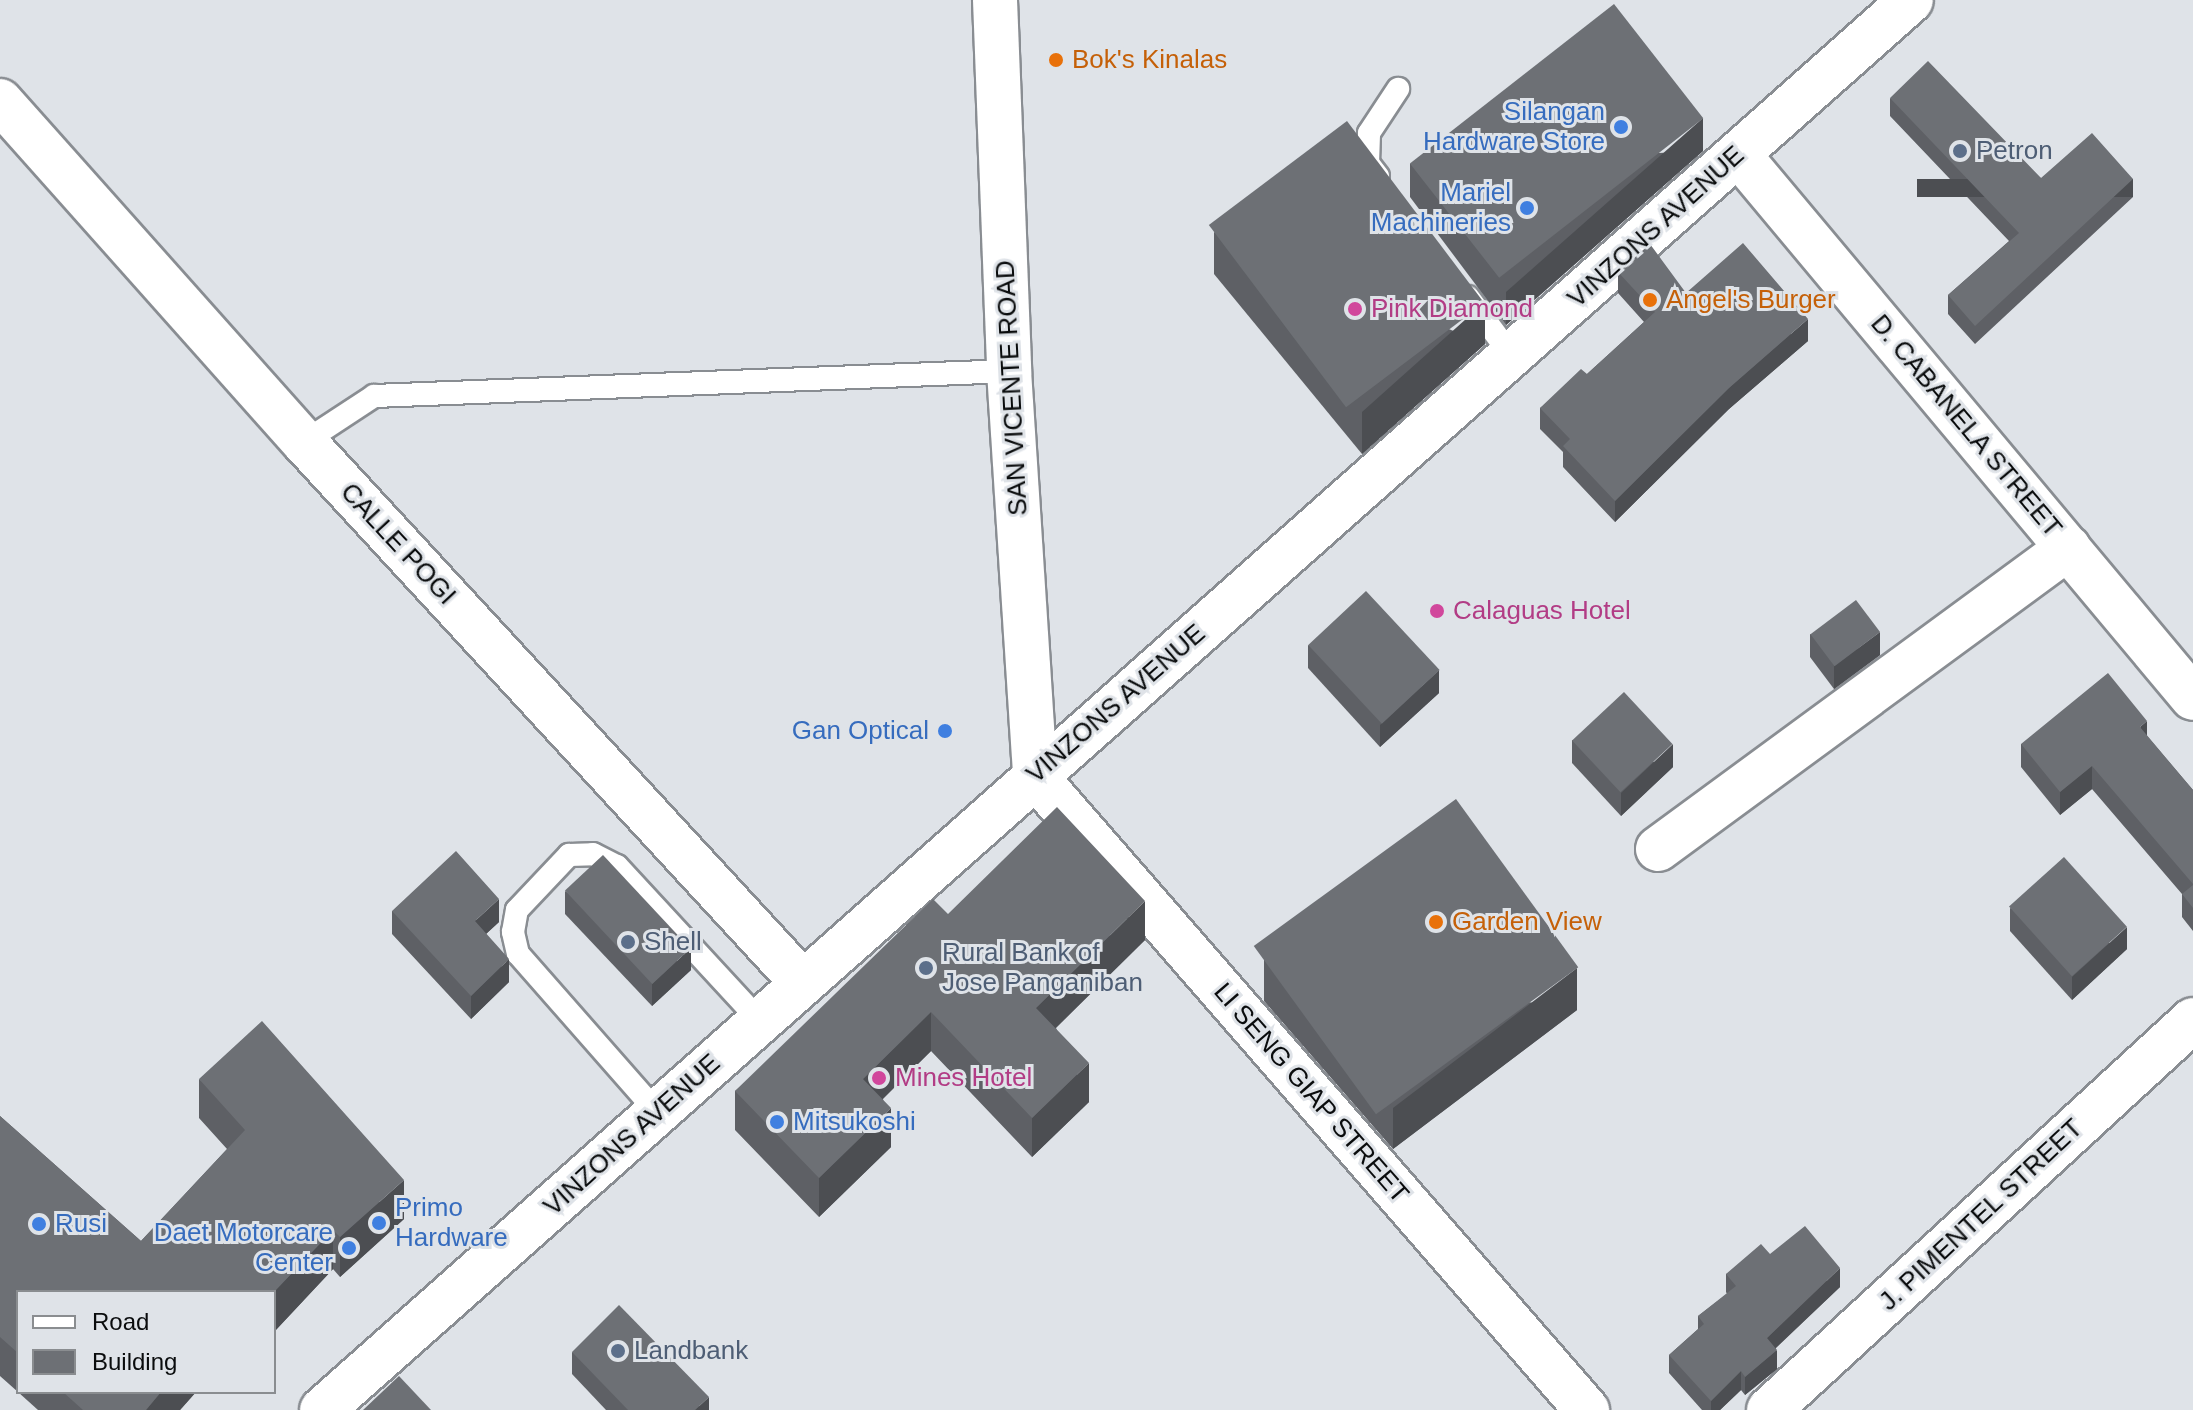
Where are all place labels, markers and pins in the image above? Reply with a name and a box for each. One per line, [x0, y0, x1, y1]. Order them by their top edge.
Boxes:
place label: Bok's Kinalas [1072, 44, 1227, 76]
marker: Bok's Kinalas [1047, 51, 1065, 69]
place label: Silangan Hardware Store [1423, 96, 1605, 158]
marker: Silangan Hardware Store [1612, 118, 1630, 136]
place label: Petron [1976, 135, 2053, 167]
marker: Petron [1951, 142, 1969, 160]
place label: Mariel Machineries [1371, 177, 1511, 238]
marker: Mariel Machineries [1518, 199, 1536, 217]
place label: Angel's Burger [1666, 284, 1836, 316]
marker: Angel's Burger [1641, 291, 1659, 309]
place label: Pink Diamond [1371, 293, 1533, 325]
marker: Pink Diamond [1346, 300, 1364, 318]
place label: Calaguas Hotel [1453, 595, 1631, 627]
marker: Calaguas Hotel [1428, 602, 1446, 620]
place label: Gan Optical [792, 715, 929, 747]
marker: Gan Optical [936, 722, 954, 740]
place label: Garden View [1452, 906, 1602, 938]
marker: Garden View [1427, 913, 1445, 931]
place label: Shell [644, 926, 702, 958]
marker: Shell [619, 933, 637, 951]
place label: Rural Bank of Jose Panganiban [942, 937, 1143, 998]
marker: Rural Bank of Jose Panganiban [917, 959, 935, 977]
place label: Mines Hotel [895, 1062, 1032, 1094]
marker: Mines Hotel [870, 1069, 888, 1087]
place label: Mitsukoshi [793, 1106, 916, 1138]
marker: Mitsukoshi [768, 1113, 786, 1131]
place label: Primo Hardware [395, 1192, 508, 1254]
place label: Rusi [55, 1208, 107, 1240]
marker: Primo Hardware [370, 1214, 388, 1232]
marker: Rusi [30, 1215, 48, 1233]
place label: Daet Motorcare Center [154, 1217, 333, 1278]
marker: Daet Motorcare Center [340, 1239, 358, 1257]
place label: Landbank [634, 1335, 748, 1367]
marker: Landbank [609, 1342, 627, 1360]

